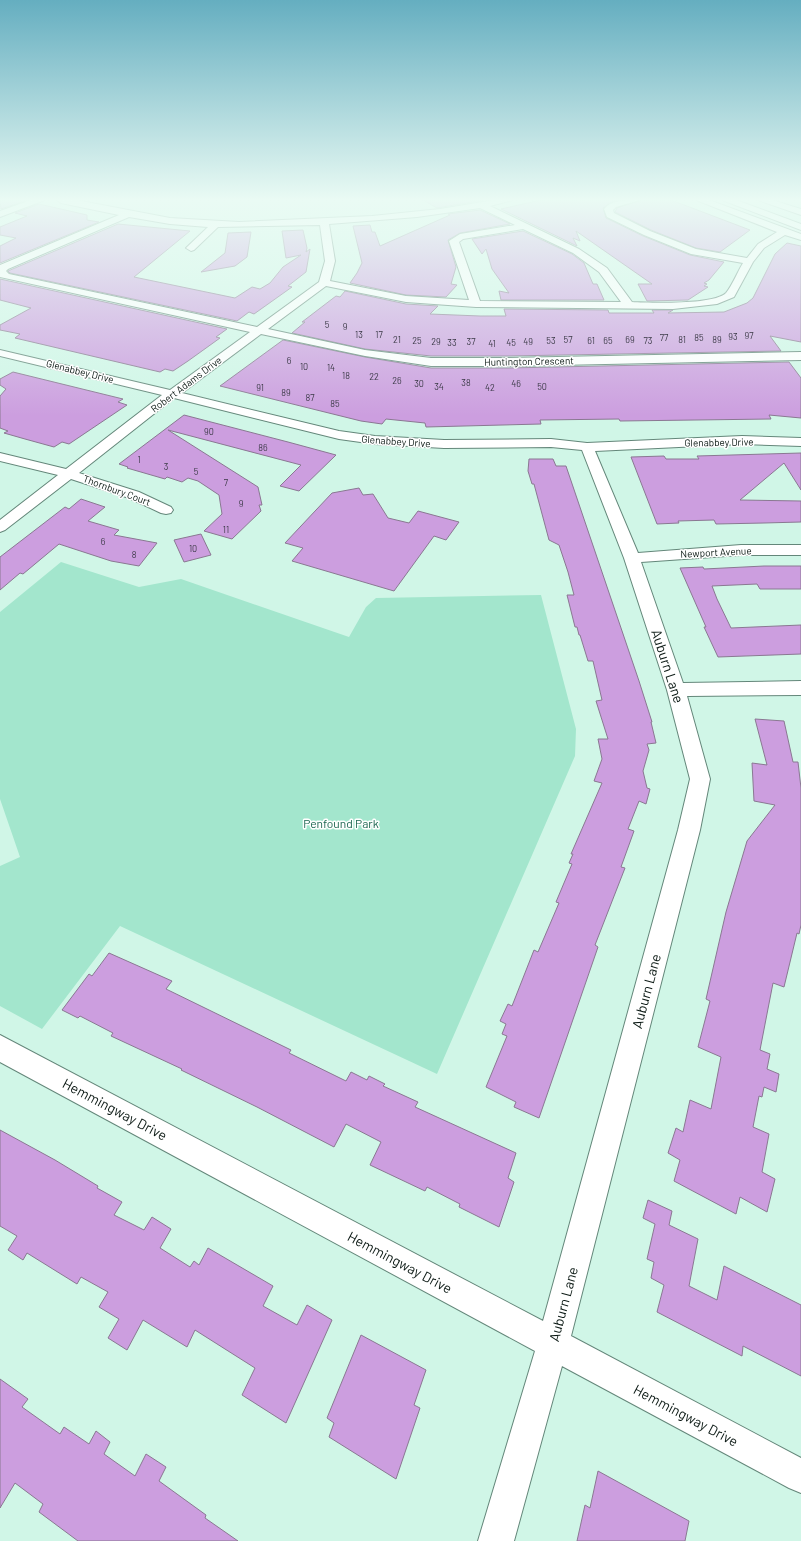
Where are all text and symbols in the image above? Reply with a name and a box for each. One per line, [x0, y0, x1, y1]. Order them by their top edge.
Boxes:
house number: 5 [325, 319, 330, 330]
house number: 9 [343, 321, 348, 332]
house number: 13 [355, 329, 363, 340]
house number: 17 [375, 329, 383, 340]
house number: 97 [745, 330, 754, 341]
house number: 93 [728, 331, 738, 342]
house number: 77 [660, 332, 669, 343]
house number: 85 [694, 332, 704, 343]
house number: 21 [393, 334, 401, 345]
house number: 57 [564, 334, 573, 345]
house number: 69 [625, 334, 635, 345]
house number: 81 [678, 334, 686, 345]
house number: 89 [712, 334, 722, 345]
house number: 25 [412, 335, 422, 346]
house number: 53 [546, 335, 556, 346]
house number: 61 [587, 335, 595, 346]
house number: 65 [603, 335, 613, 346]
house number: 73 [644, 335, 653, 346]
house number: 29 [431, 336, 441, 347]
house number: 37 [467, 336, 476, 347]
house number: 49 [523, 336, 533, 347]
house number: 33 [447, 337, 457, 348]
house number: 45 [506, 337, 516, 348]
house number: 41 [488, 338, 496, 349]
street label: Robert Adams Drive [148, 353, 224, 415]
street label: Huntington Crescent [484, 354, 574, 368]
house number: 6 [287, 355, 292, 366]
street label: Glenabbey Drive [45, 357, 115, 385]
house number: 10 [300, 361, 308, 372]
house number: 14 [327, 362, 335, 373]
house number: 18 [342, 370, 350, 381]
house number: 22 [369, 371, 379, 382]
house number: 26 [392, 375, 402, 386]
house number: 38 [461, 377, 471, 388]
house number: 30 [414, 378, 424, 389]
house number: 46 [511, 378, 521, 389]
house number: 34 [434, 381, 444, 392]
house number: 50 [537, 381, 547, 392]
house number: 91 [256, 382, 264, 393]
house number: 42 [485, 382, 495, 393]
house number: 89 [281, 387, 291, 398]
house number: 87 [306, 392, 315, 403]
house number: 85 [330, 398, 340, 409]
house number: 90 [204, 426, 214, 437]
street label: Glenabbey Drive [361, 433, 431, 449]
street label: Glenabbey Drive [684, 435, 754, 449]
house number: 86 [258, 442, 268, 453]
house number: 1 [137, 454, 141, 465]
house number: 3 [164, 461, 169, 472]
house number: 5 [194, 466, 199, 477]
street label: Thornbury Court [82, 472, 153, 508]
house number: 7 [224, 477, 229, 488]
house number: 9 [239, 498, 244, 509]
house number: 11 [223, 524, 229, 535]
house number: 6 [101, 536, 106, 547]
house number: 10 [189, 543, 197, 554]
street label: Newport Avenue [680, 544, 752, 560]
house number: 8 [132, 549, 137, 560]
street label: Auburn Lane [648, 627, 688, 705]
park label: Penfound Park [303, 816, 379, 830]
street label: Auburn Lane [628, 952, 664, 1030]
street label: Hemmingway Drive [60, 1074, 170, 1144]
street label: Hemmingway Drive [345, 1227, 455, 1297]
street label: Auburn Lane [545, 1265, 581, 1343]
street label: Hemmingway Drive [631, 1380, 741, 1450]

